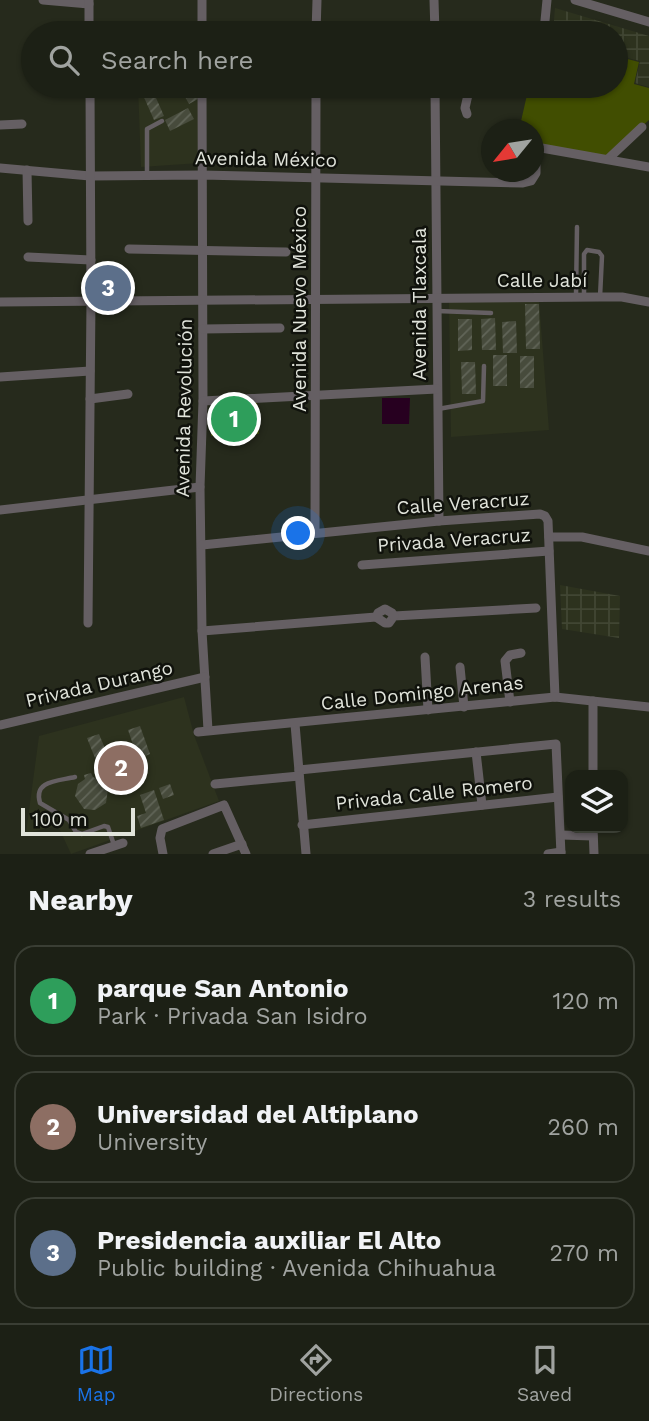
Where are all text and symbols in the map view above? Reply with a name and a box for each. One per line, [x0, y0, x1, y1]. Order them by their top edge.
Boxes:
search box [21, 21, 628, 98]
icon: search [45, 41, 83, 79]
text: Search here [101, 45, 253, 75]
north arrow [481, 119, 544, 182]
street label: Avenida México [195, 146, 337, 172]
street label: Avenida Nuevo México [288, 206, 311, 412]
street label: Avenida Tlaxcala [408, 227, 431, 381]
pin: 3 [85, 262, 131, 314]
street label: Calle Jabí [497, 269, 587, 292]
street label: Avenida Revolución [171, 318, 197, 498]
pin: 1 [211, 393, 257, 445]
street label: Calle Veracruz [396, 487, 530, 519]
your location [281, 516, 315, 550]
street label: Privada Veracruz [377, 523, 531, 557]
street label: Privada Durango [23, 656, 175, 712]
street label: Calle Domingo Arenas [320, 671, 524, 715]
pin: 2 [98, 742, 144, 794]
map controls [565, 770, 628, 833]
button: layers [565, 770, 628, 833]
street label: Privada Calle Romero [334, 771, 534, 815]
scale bar [21, 805, 135, 837]
text: 100 m [32, 808, 88, 831]
text: Nearby [28, 882, 133, 917]
text: 3 results [523, 886, 621, 913]
text: parque San Antonio [97, 973, 349, 1003]
text: 1 [48, 988, 58, 1015]
text: 120 m [553, 988, 619, 1015]
text: Park · Privada San Isidro [97, 1003, 368, 1030]
text: Universidad del Altiplano [97, 1099, 419, 1129]
text: 2 [46, 1114, 60, 1141]
text: 260 m [548, 1114, 619, 1141]
text: University [97, 1129, 207, 1156]
text: Presidencia auxiliar El Alto [97, 1225, 441, 1255]
text: 3 [46, 1240, 60, 1267]
text: 270 m [550, 1240, 619, 1267]
text: Public building · Avenida Chihuahua [97, 1255, 496, 1282]
tab: Map [77, 1341, 116, 1406]
tab: Directions [269, 1341, 363, 1406]
tab: Saved [517, 1341, 572, 1406]

